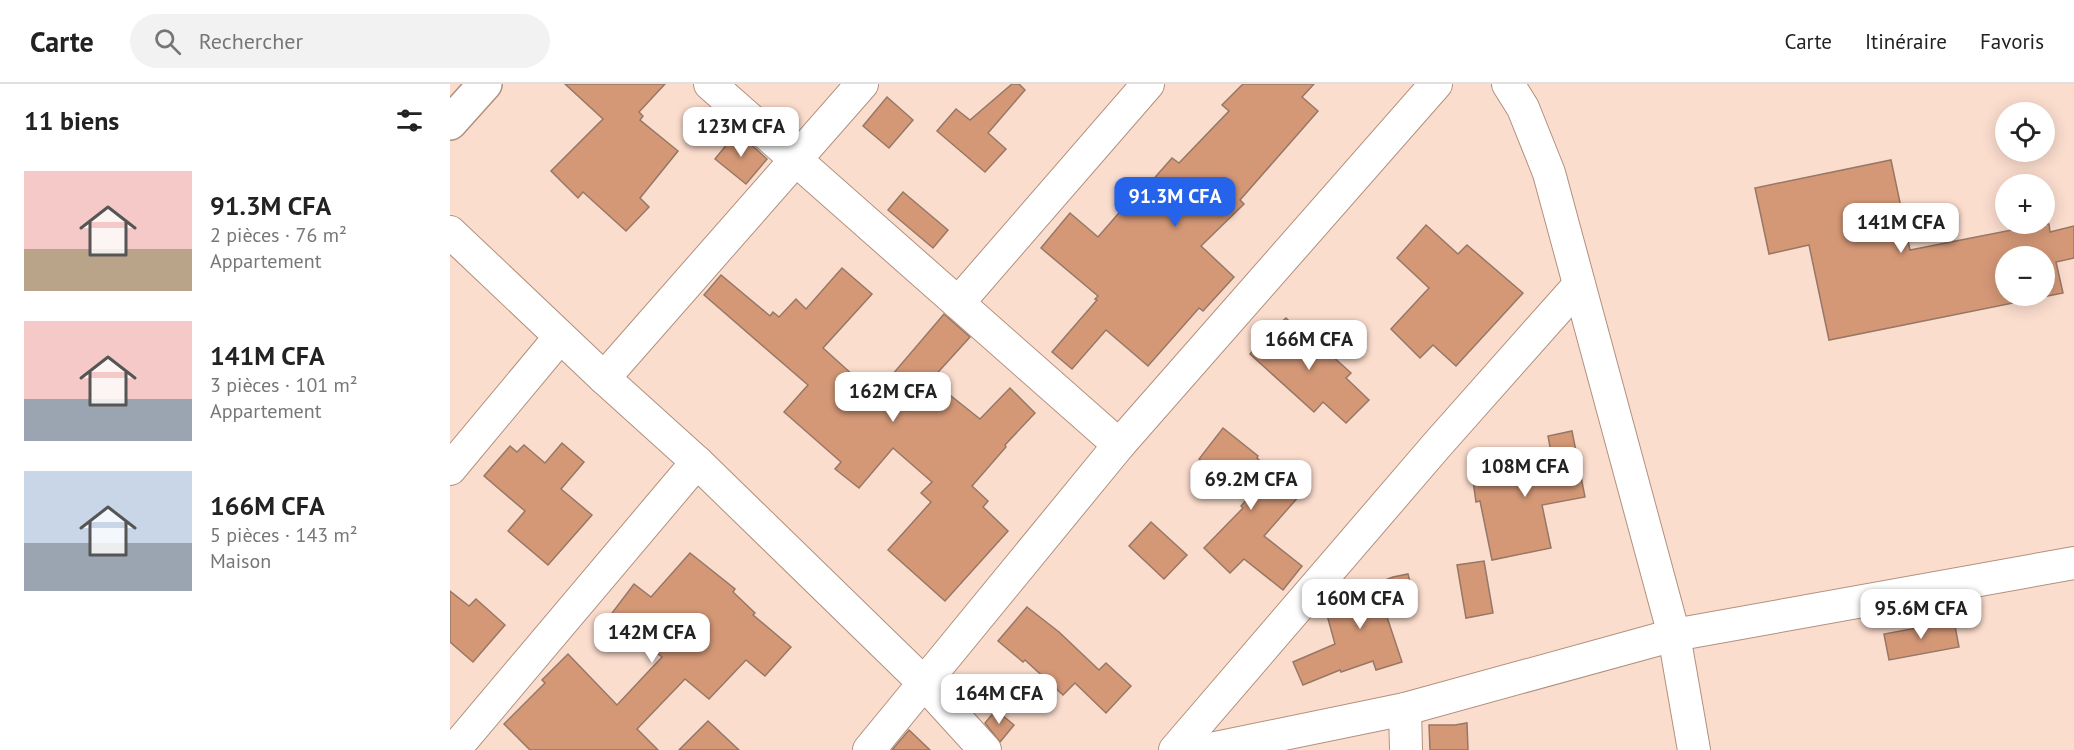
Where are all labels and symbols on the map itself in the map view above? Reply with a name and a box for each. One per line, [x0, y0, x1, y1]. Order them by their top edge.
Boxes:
pin: 123M CFA [679, 107, 803, 158]
pin: 91.3M CFA [1106, 177, 1244, 228]
pin: 141M CFA [1839, 203, 1963, 254]
pin: 166M CFA [1247, 320, 1371, 371]
pin: 162M CFA [831, 372, 955, 423]
pin: 108M CFA [1463, 447, 1587, 498]
pin: 69.2M CFA [1182, 460, 1320, 511]
pin: 160M CFA [1298, 579, 1422, 630]
pin: 95.6M CFA [1852, 589, 1990, 640]
pin: 142M CFA [590, 613, 714, 664]
pin: 164M CFA [937, 674, 1061, 725]

